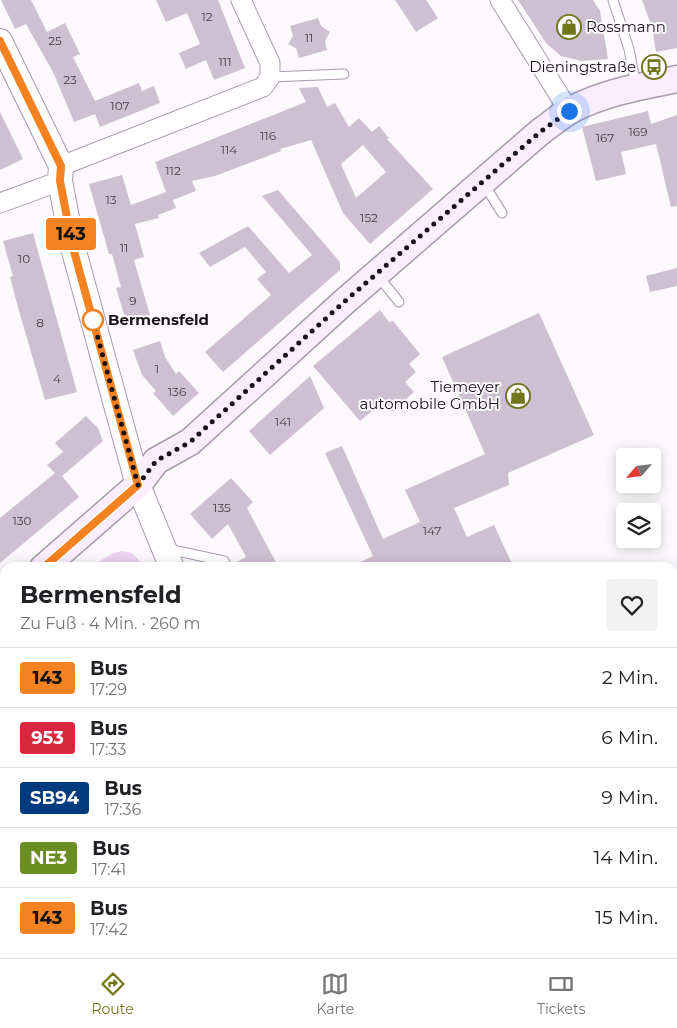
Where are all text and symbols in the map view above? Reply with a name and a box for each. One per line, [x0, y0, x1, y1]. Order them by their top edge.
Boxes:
house number: 12 [201, 9, 213, 24]
shop icon: Rossmann [556, 14, 582, 40]
place label: Rossmann [586, 17, 666, 36]
house number: 11 [305, 30, 313, 45]
house number: 25 [48, 33, 62, 48]
house number: 111 [219, 54, 232, 69]
bus stop icon: Dieningstraße [641, 54, 667, 80]
place label: Dieningstraße [529, 57, 636, 76]
house number: 23 [63, 72, 77, 87]
house number: 107 [110, 98, 130, 113]
your location [557, 99, 582, 124]
house number: 169 [629, 124, 647, 139]
house number: 116 [260, 128, 276, 143]
house number: 167 [596, 130, 614, 145]
house number: 114 [221, 142, 237, 157]
house number: 112 [165, 163, 181, 178]
house number: 13 [105, 192, 117, 207]
house number: 152 [360, 210, 378, 225]
line badge: 143 [42, 218, 100, 250]
text: 143 [56, 223, 86, 245]
house number: 11 [120, 240, 128, 255]
house number: 10 [18, 251, 30, 266]
house number: 9 [129, 293, 137, 308]
marker: Bermensfeld [82, 309, 104, 331]
place label: Bermensfeld [108, 310, 209, 329]
house number: 8 [36, 315, 44, 330]
house number: 1 [155, 361, 159, 376]
house number: 4 [53, 371, 61, 386]
place label: Tiemeyer automobile GmbH [359, 377, 500, 413]
shop icon: Tiemeyer automobile GmbH [505, 383, 531, 409]
house number: 136 [168, 384, 186, 399]
house number: 141 [275, 414, 291, 429]
north arrow [616, 448, 661, 492]
map controls [616, 448, 661, 548]
house number: 135 [213, 500, 231, 515]
button: layers [616, 503, 661, 548]
house number: 130 [12, 513, 32, 528]
house number: 147 [423, 523, 441, 538]
button: heart [606, 579, 658, 631]
text: Bermensfeld [20, 580, 182, 609]
text: Zu Fuß · 4 Min. · 260 m [20, 614, 200, 633]
text: Bus [90, 657, 128, 680]
text: 2 Min. [602, 666, 658, 689]
text: 143 [33, 667, 63, 689]
text: 17:29 [90, 680, 127, 699]
text: Bus [90, 717, 128, 740]
text: 6 Min. [601, 726, 658, 749]
text: 953 [31, 727, 64, 749]
text: 17:33 [90, 740, 126, 759]
text: Bus [104, 777, 142, 800]
text: 9 Min. [601, 786, 658, 809]
text: SB94 [30, 787, 79, 809]
text: 17:36 [104, 800, 141, 819]
text: Bus [92, 837, 130, 860]
text: 14 Min. [593, 846, 658, 869]
text: NE3 [30, 847, 67, 869]
text: 17:41 [92, 860, 126, 879]
text: Bus [90, 897, 128, 920]
text: 15 Min. [595, 906, 658, 929]
text: 143 [33, 907, 63, 929]
text: 17:42 [90, 920, 128, 939]
tab: Route [91, 970, 134, 1018]
tab: Karte [316, 970, 354, 1018]
tab: Tickets [537, 970, 586, 1018]

